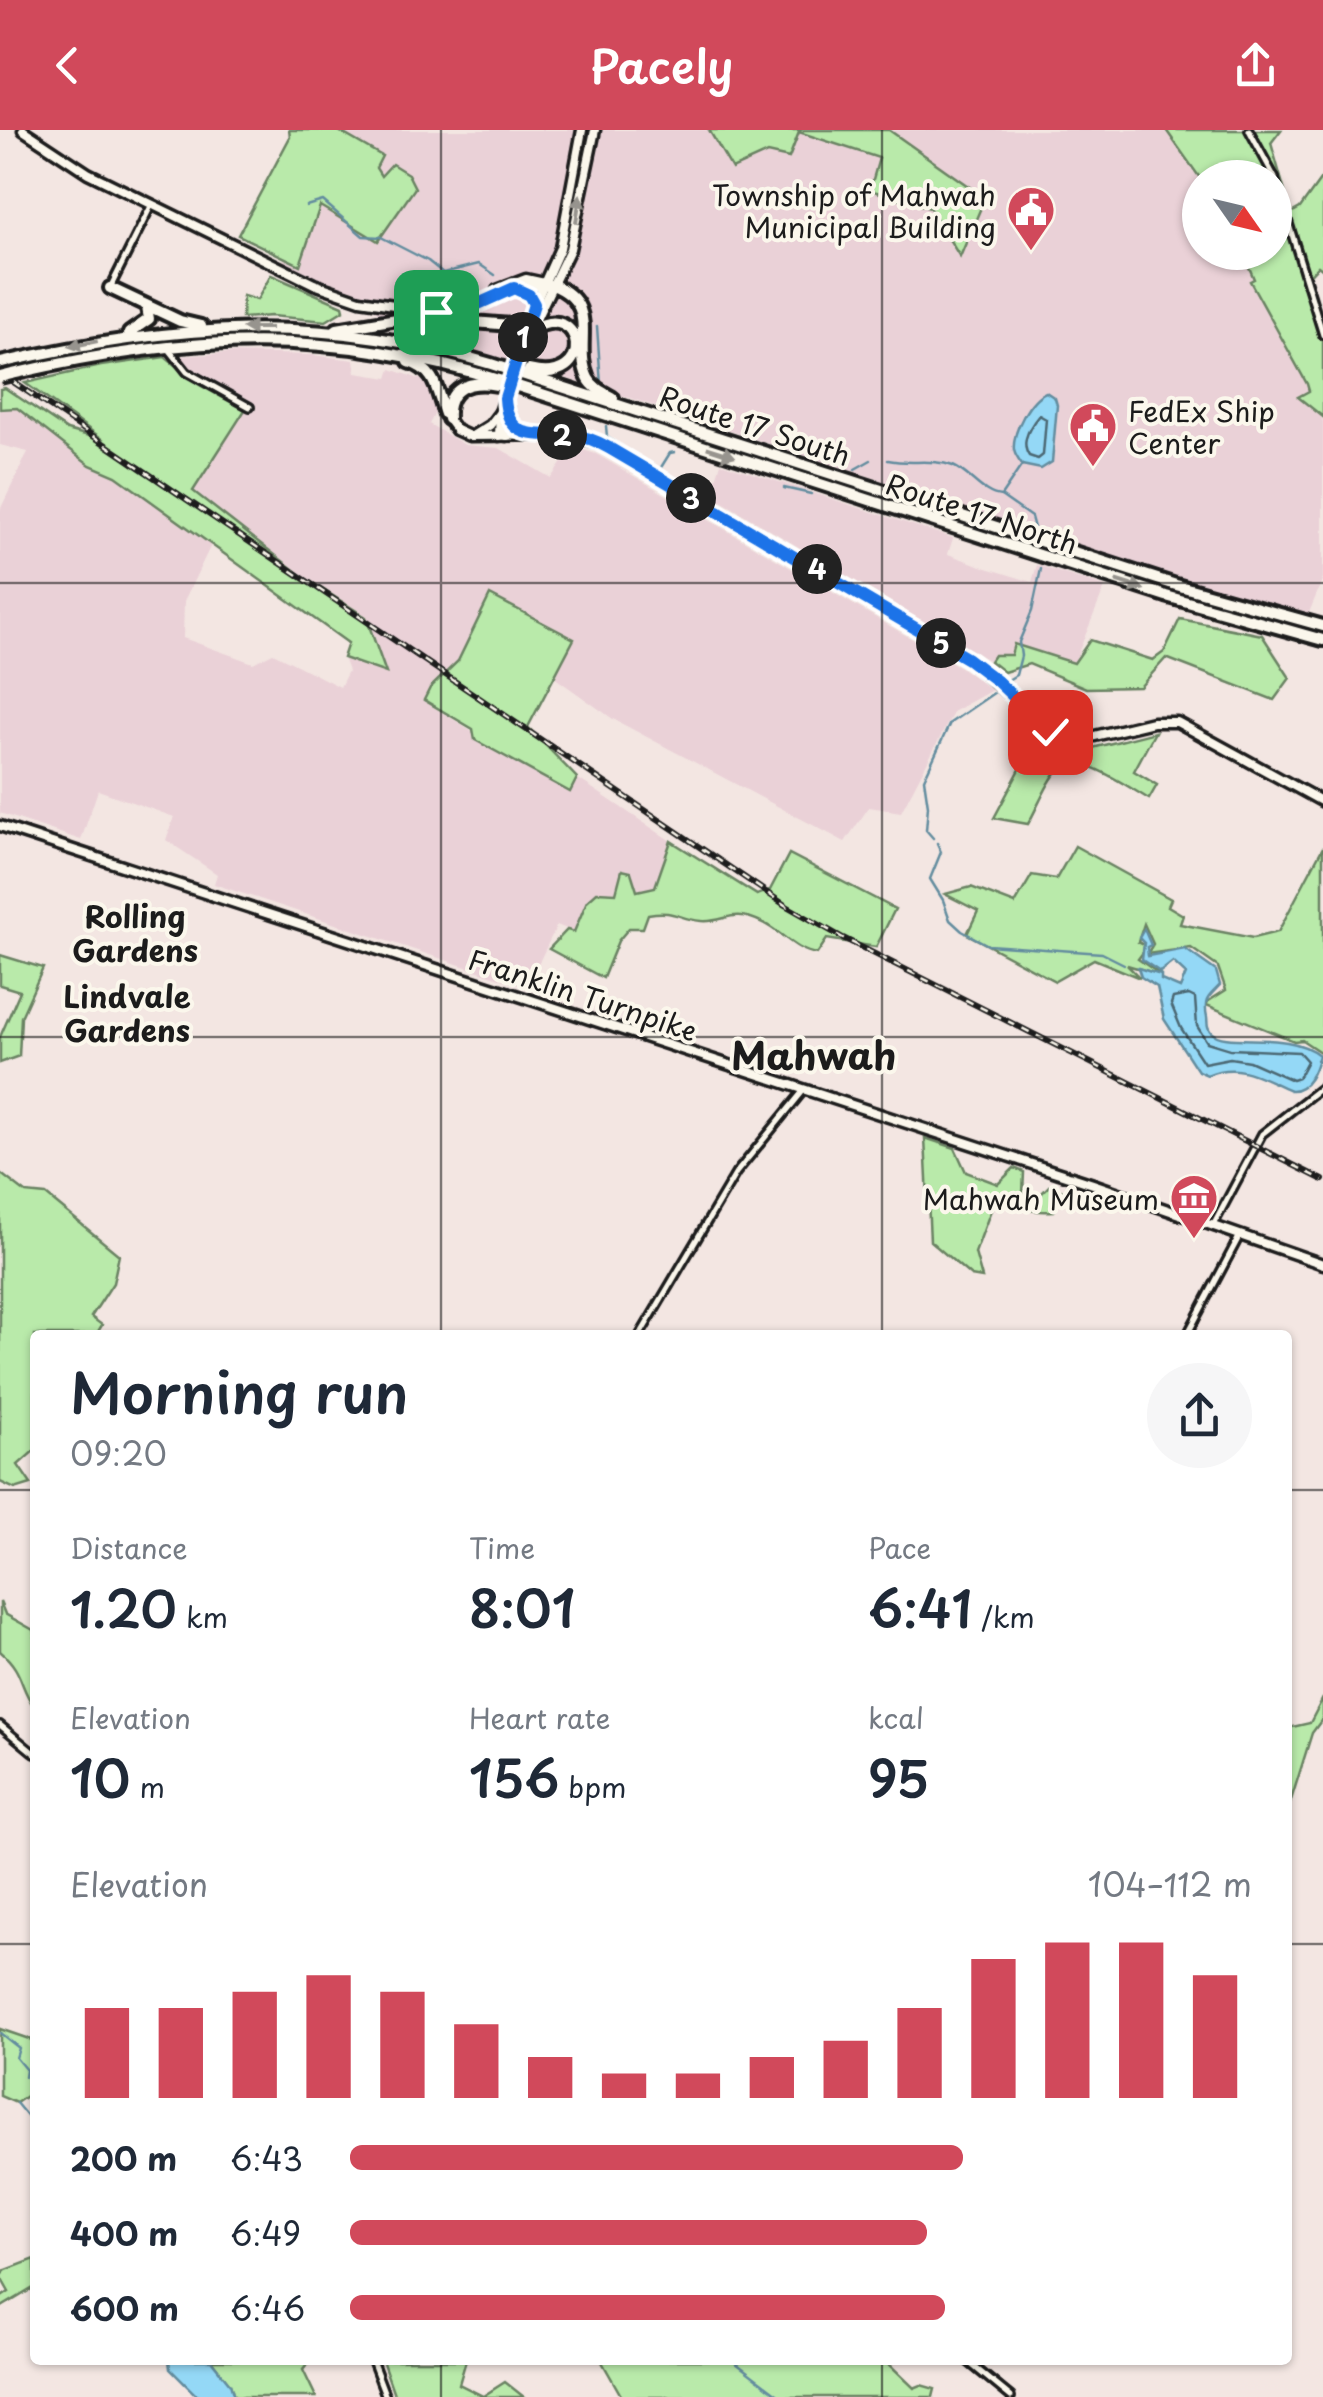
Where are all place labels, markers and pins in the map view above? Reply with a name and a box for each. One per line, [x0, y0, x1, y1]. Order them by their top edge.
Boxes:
place label: Township of Mahwah Municipal Building [712, 173, 996, 248]
public building icon: Township of Mahwah Municipal Building [1005, 184, 1057, 252]
pin [394, 270, 479, 355]
pin: 1 [498, 312, 548, 362]
place label: FedEx Ship Center [1128, 389, 1275, 464]
public building icon: FedEx Ship Center [1067, 400, 1119, 468]
pin: 2 [537, 410, 587, 460]
pin: 3 [666, 473, 716, 523]
pin: 4 [792, 544, 842, 594]
pin: 5 [916, 618, 966, 668]
pin [1008, 690, 1093, 775]
museum icon: Mahwah Museum [1168, 1172, 1220, 1240]
place label: Mahwah Museum [923, 1177, 1159, 1220]

